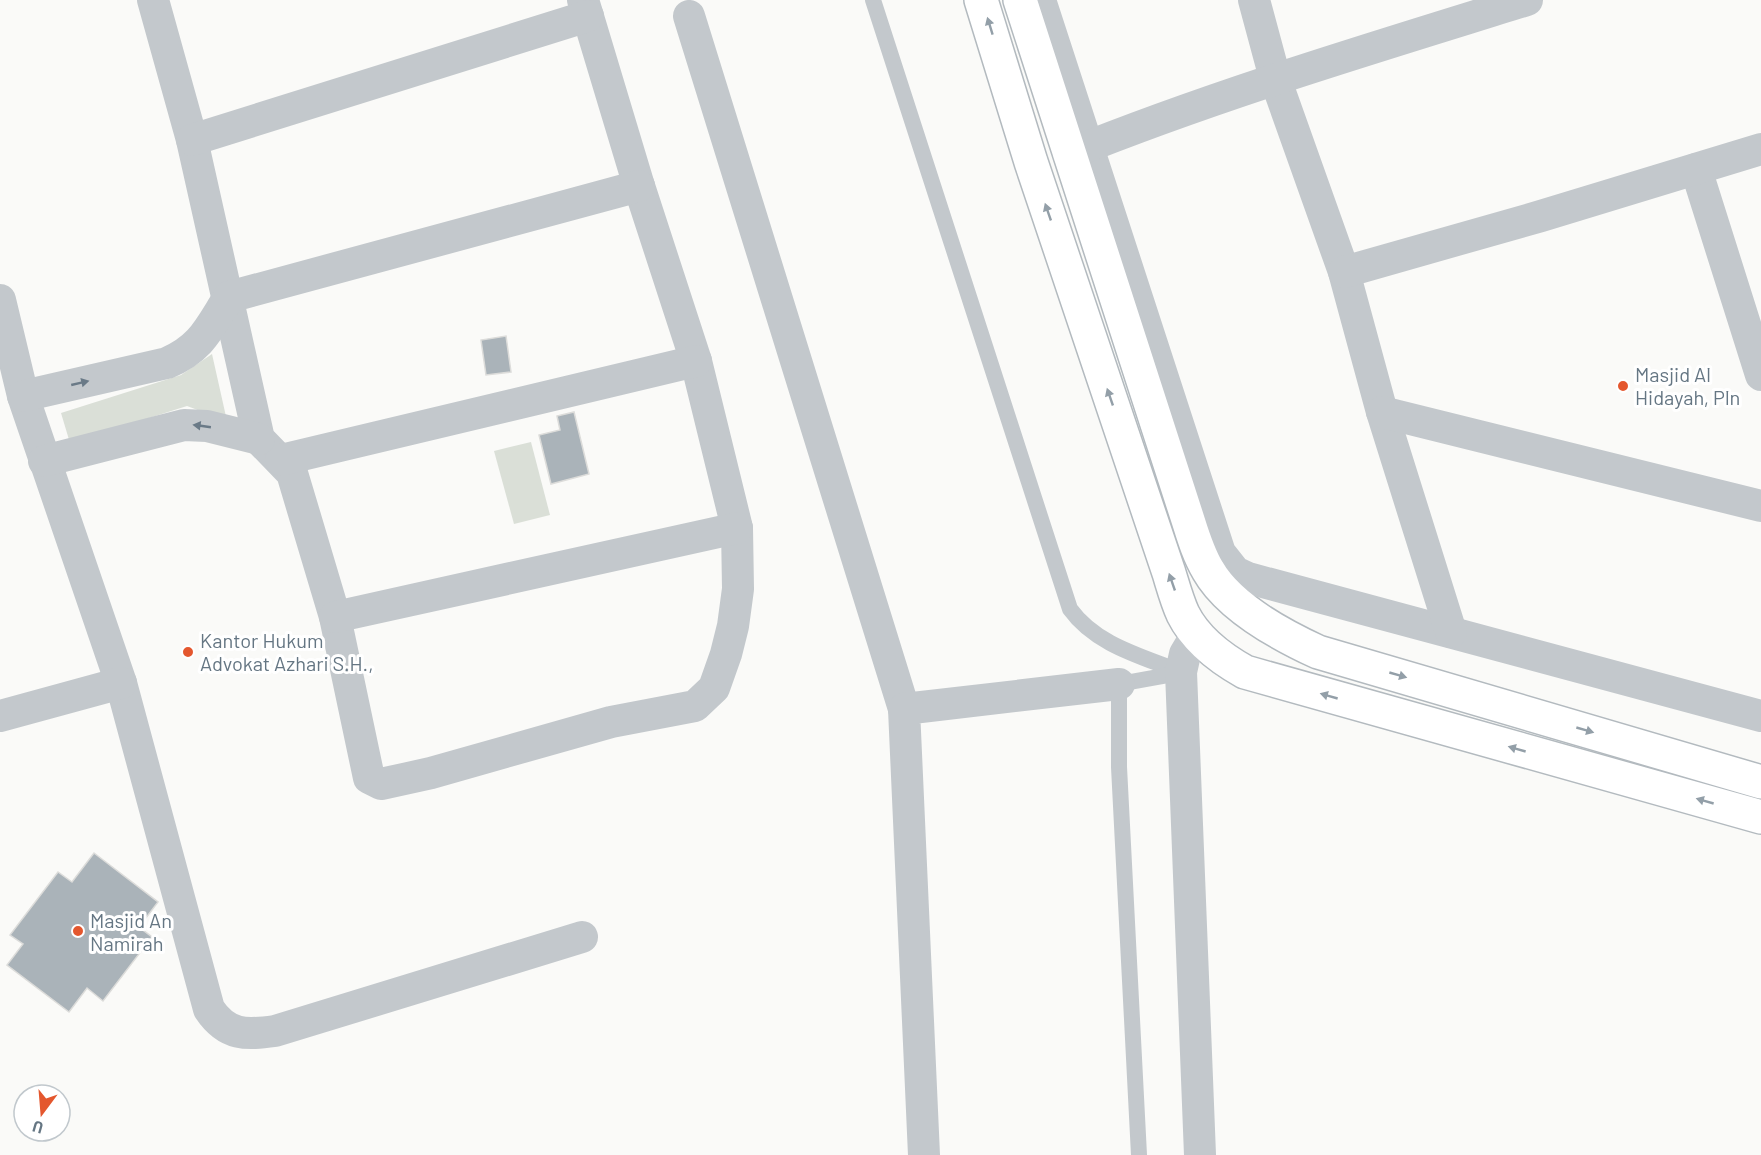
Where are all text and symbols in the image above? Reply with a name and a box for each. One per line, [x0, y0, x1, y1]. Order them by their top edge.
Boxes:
one-way arrow [984, 17, 994, 35]
one-way arrow [1043, 203, 1053, 221]
place label: Masjid Al Hidayah, Pln [1635, 362, 1740, 409]
one-way arrow [71, 378, 90, 388]
marker: Masjid Al Hidayah, Pln [1616, 379, 1630, 393]
one-way arrow [1105, 388, 1115, 406]
one-way arrow [193, 422, 212, 431]
one-way arrow [1167, 573, 1177, 591]
place label: Kantor Hukum Advokat Azhari S.H., [200, 628, 373, 675]
marker: Kantor Hukum Advokat Azhari S.H., [181, 645, 195, 659]
one-way arrow [1389, 671, 1407, 680]
one-way arrow [1320, 691, 1338, 700]
one-way arrow [1576, 726, 1594, 735]
one-way arrow [1508, 743, 1526, 753]
one-way arrow [1696, 796, 1714, 806]
place label: Masjid An Namirah [90, 908, 172, 955]
marker: Masjid An Namirah [71, 924, 85, 938]
north arrow [12, 1083, 72, 1143]
text: U [30, 1117, 45, 1138]

